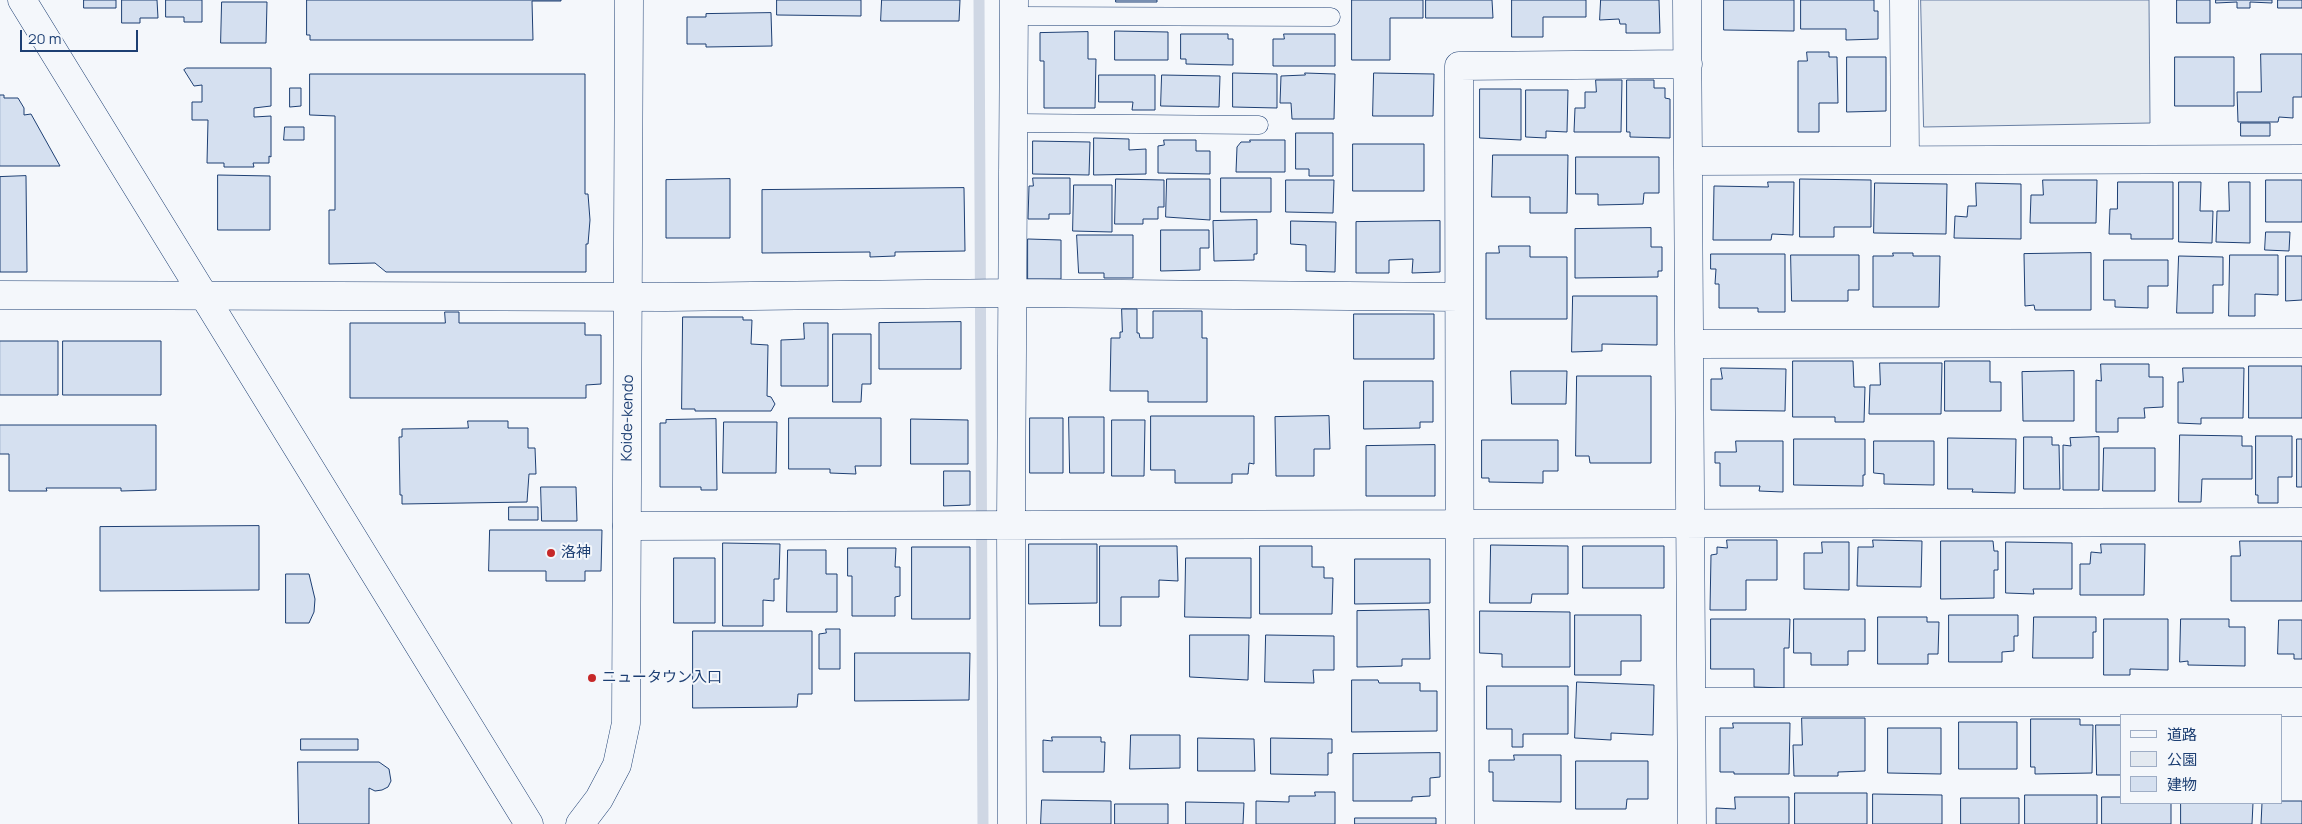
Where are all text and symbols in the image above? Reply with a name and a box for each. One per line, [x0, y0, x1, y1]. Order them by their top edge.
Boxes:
scale bar [22, 20, 140, 52]
text: 20 m [28, 28, 61, 49]
street label: Koide-kendo [618, 374, 638, 462]
place label: 洛神 [561, 544, 591, 562]
marker: 洛神 [545, 547, 557, 559]
place label: ニュータウン入口 [602, 669, 722, 687]
marker: ニュータウン入口 [586, 672, 598, 684]
legend [2120, 714, 2282, 804]
text: 道路 [2167, 724, 2197, 745]
text: 公園 [2167, 749, 2197, 770]
text: 建物 [2167, 774, 2197, 795]

